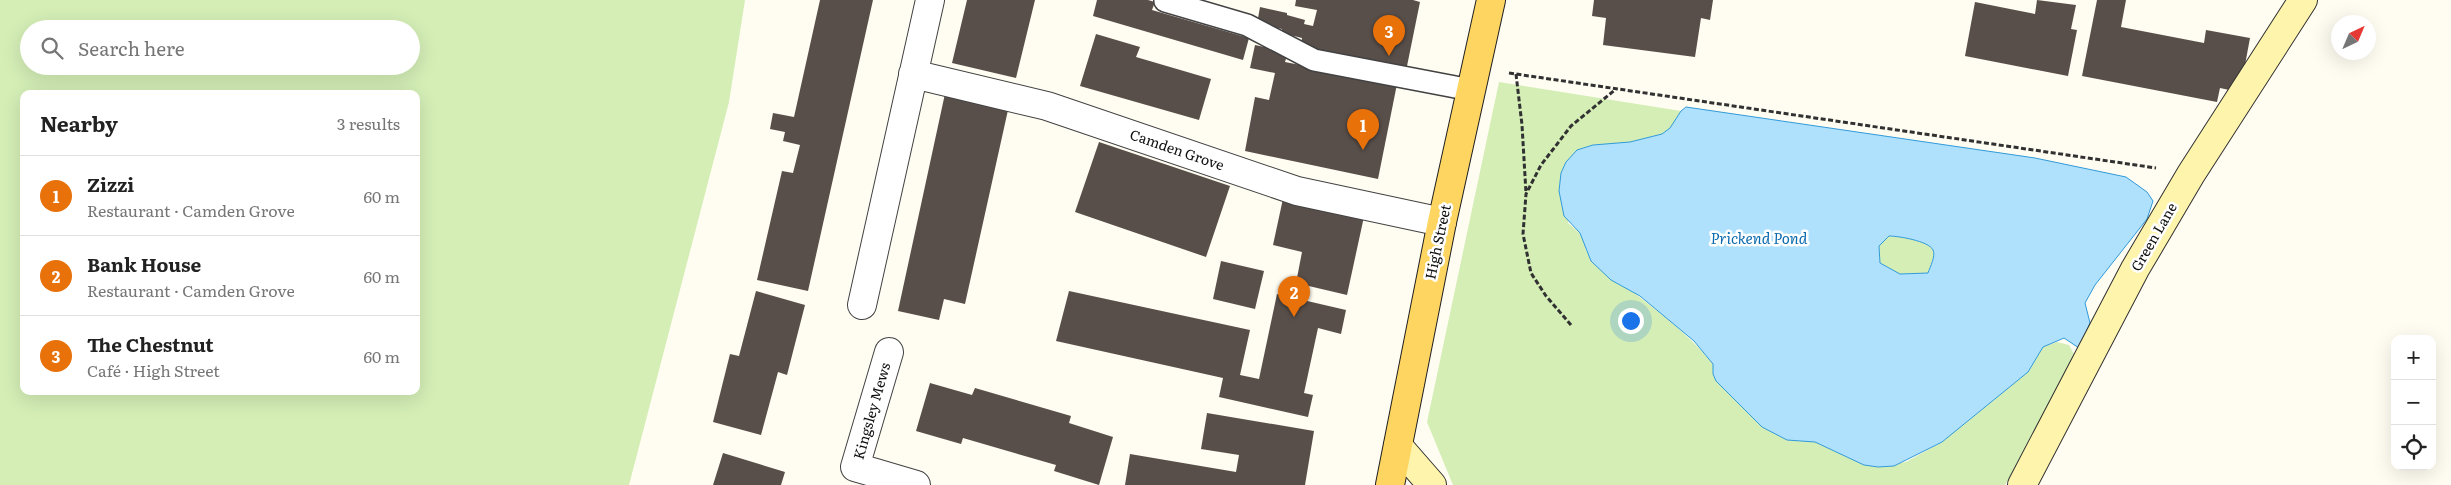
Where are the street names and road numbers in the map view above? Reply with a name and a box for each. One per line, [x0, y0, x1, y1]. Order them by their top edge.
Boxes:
street label: Camden Grove [1128, 124, 1227, 175]
street label: Green Lane [2125, 198, 2181, 275]
street label: High Street [1419, 202, 1455, 281]
street label: Kingsley Mews [848, 360, 894, 462]

